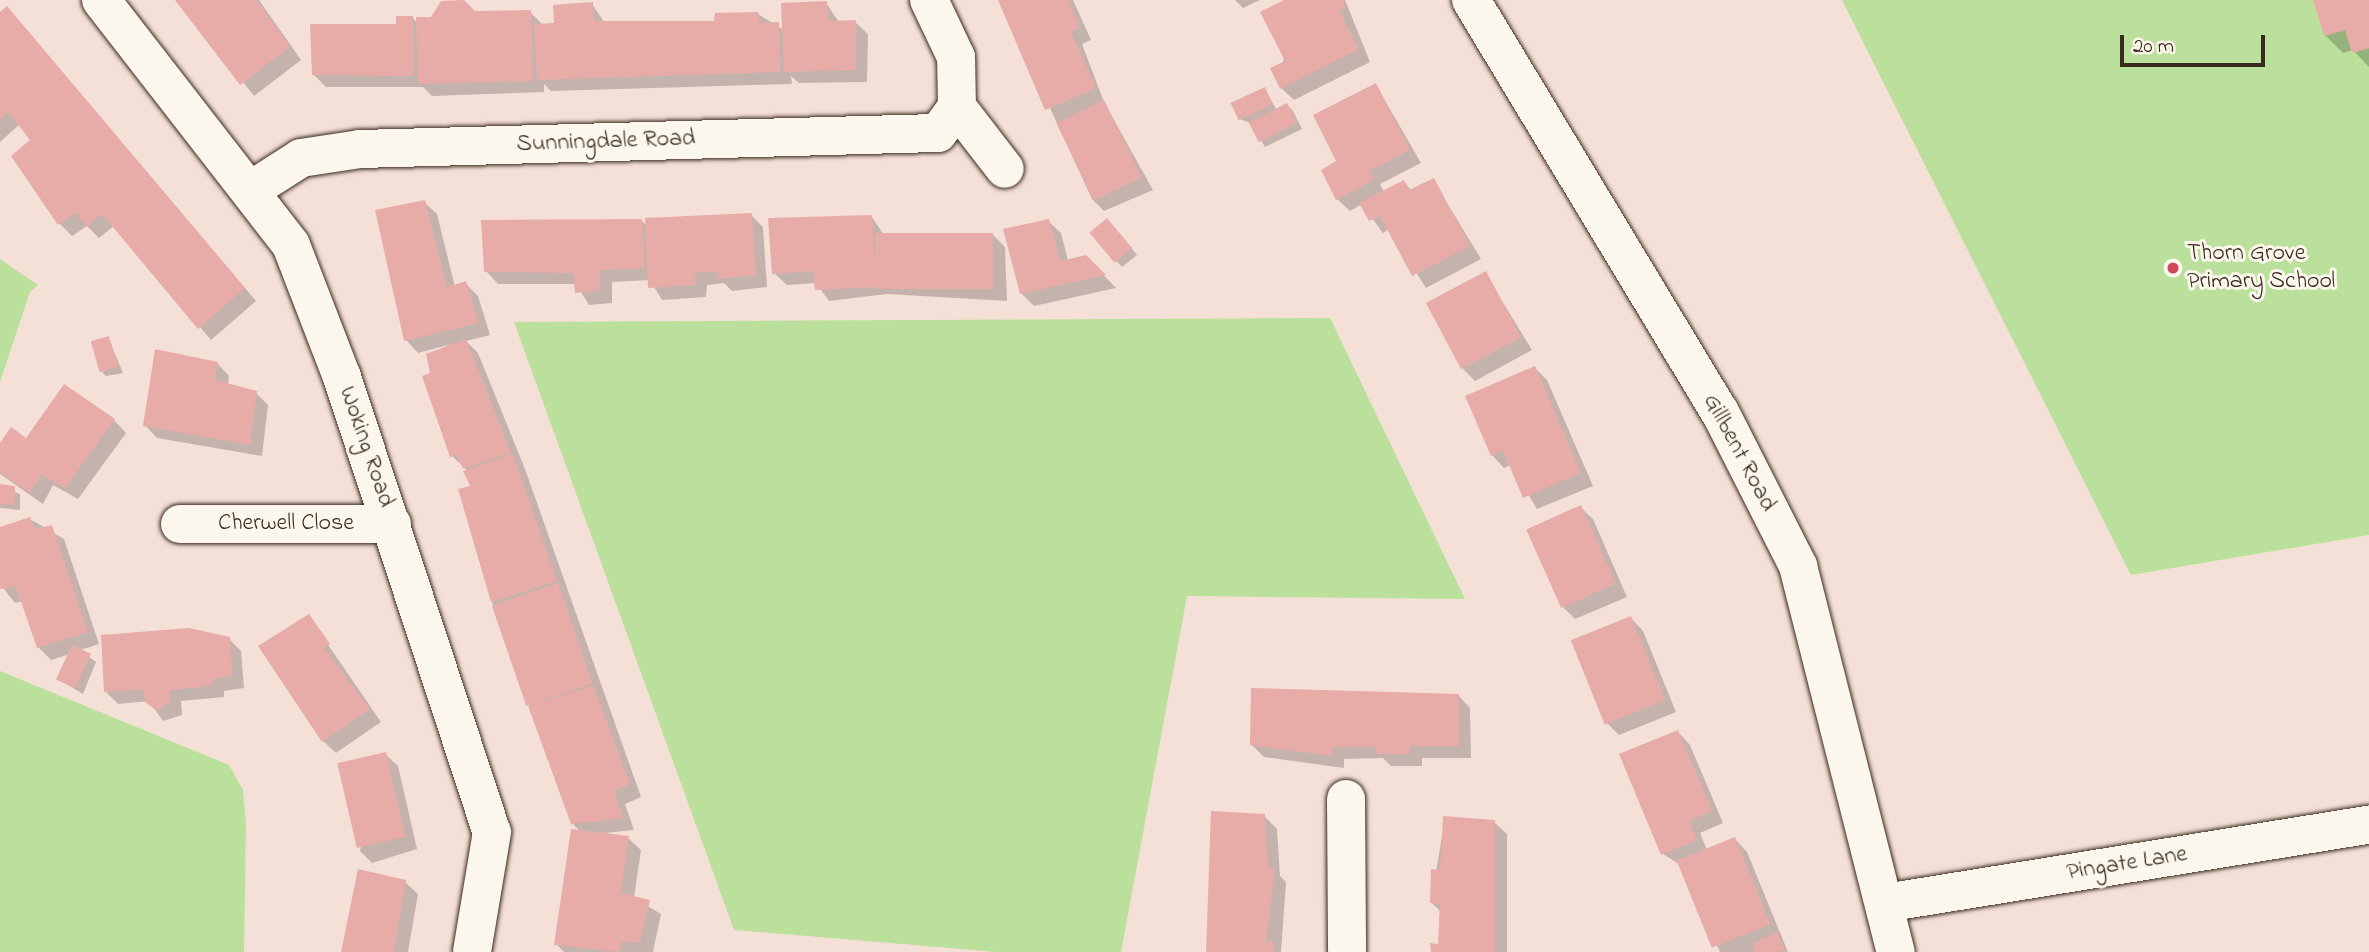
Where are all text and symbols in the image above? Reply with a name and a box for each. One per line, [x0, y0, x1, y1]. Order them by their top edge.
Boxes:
scale bar [2124, 21, 2269, 65]
text: 20 m [2133, 32, 2174, 62]
street label: Sunningdale Road [516, 124, 696, 160]
place label: Thorn Grove Primary School [2187, 240, 2335, 296]
marker: Thorn Grove Primary School [2165, 260, 2181, 276]
street label: Woking Road [332, 383, 400, 511]
street label: Gillbent Road [1696, 389, 1782, 517]
street label: Cherwell Close [218, 510, 354, 538]
street label: Pingate Lane [2065, 840, 2189, 888]

